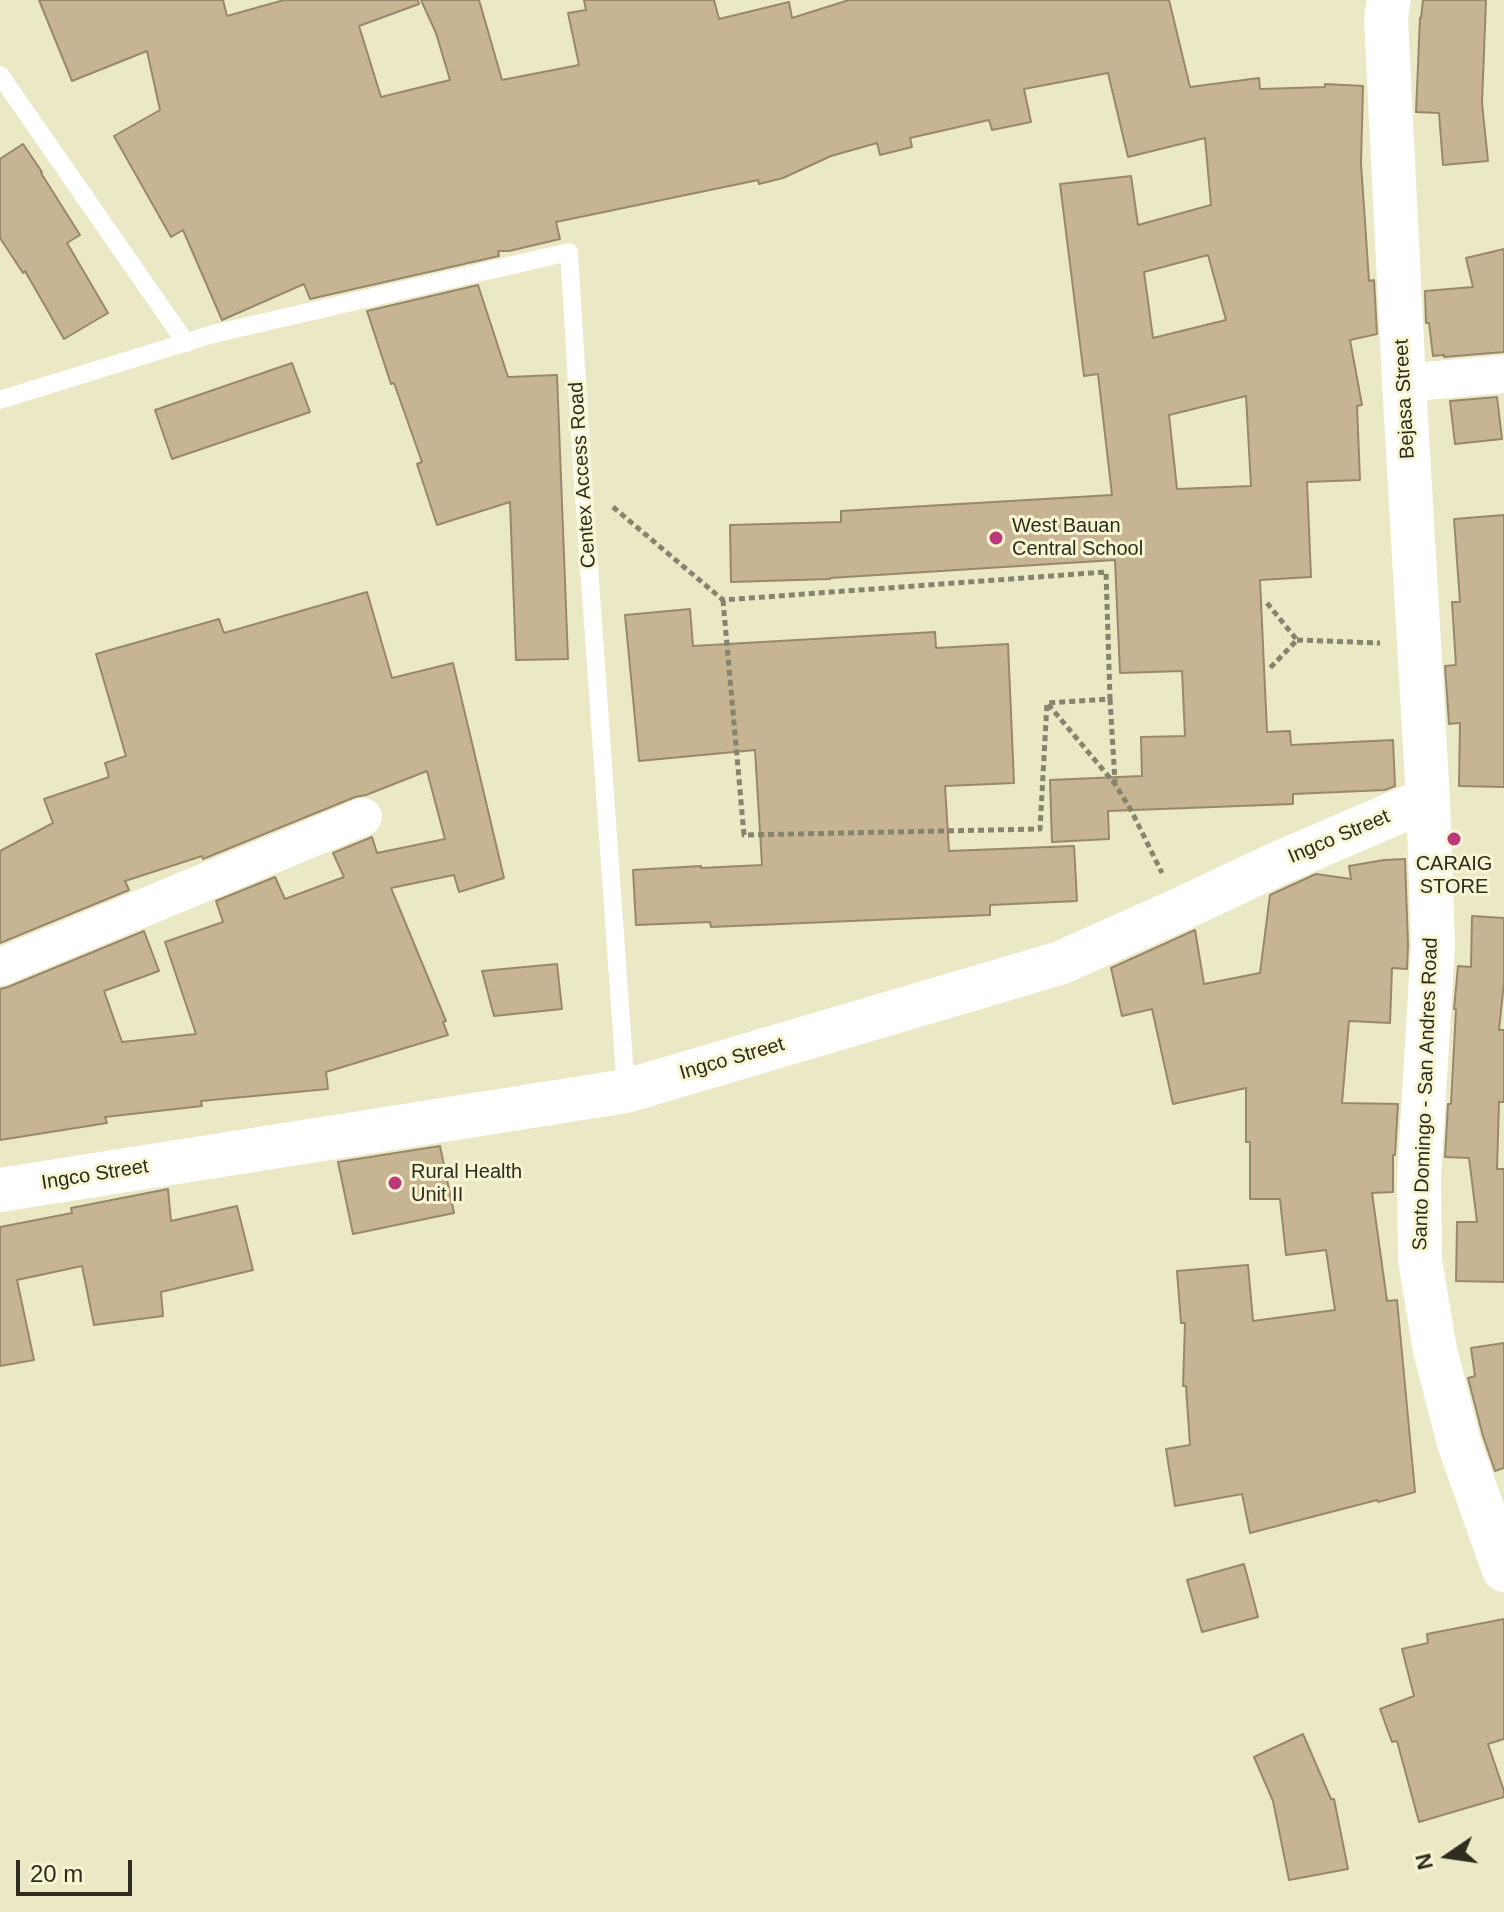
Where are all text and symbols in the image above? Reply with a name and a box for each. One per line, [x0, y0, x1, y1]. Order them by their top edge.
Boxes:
street label: Bejasa Street [1390, 338, 1420, 460]
street label: Centex Access Road [565, 381, 601, 569]
place label: West Bauan Central School [1012, 514, 1143, 561]
marker: West Bauan Central School [987, 529, 1005, 547]
street label: Ingco Street [1285, 805, 1393, 869]
marker: CARAIG STORE [1445, 830, 1463, 848]
place label: CARAIG STORE [1416, 852, 1492, 899]
street label: Santo Domingo - San Andres Road [1409, 937, 1443, 1251]
street label: Ingco Street [677, 1033, 787, 1085]
street label: Ingco Street [40, 1155, 150, 1195]
place label: Rural Health Unit II [411, 1160, 522, 1207]
marker: Rural Health Unit II [386, 1174, 404, 1192]
north arrow [1408, 1816, 1488, 1896]
scale bar [20, 1844, 136, 1894]
text: N [1410, 1851, 1438, 1872]
text: 20 m [30, 1860, 83, 1887]

